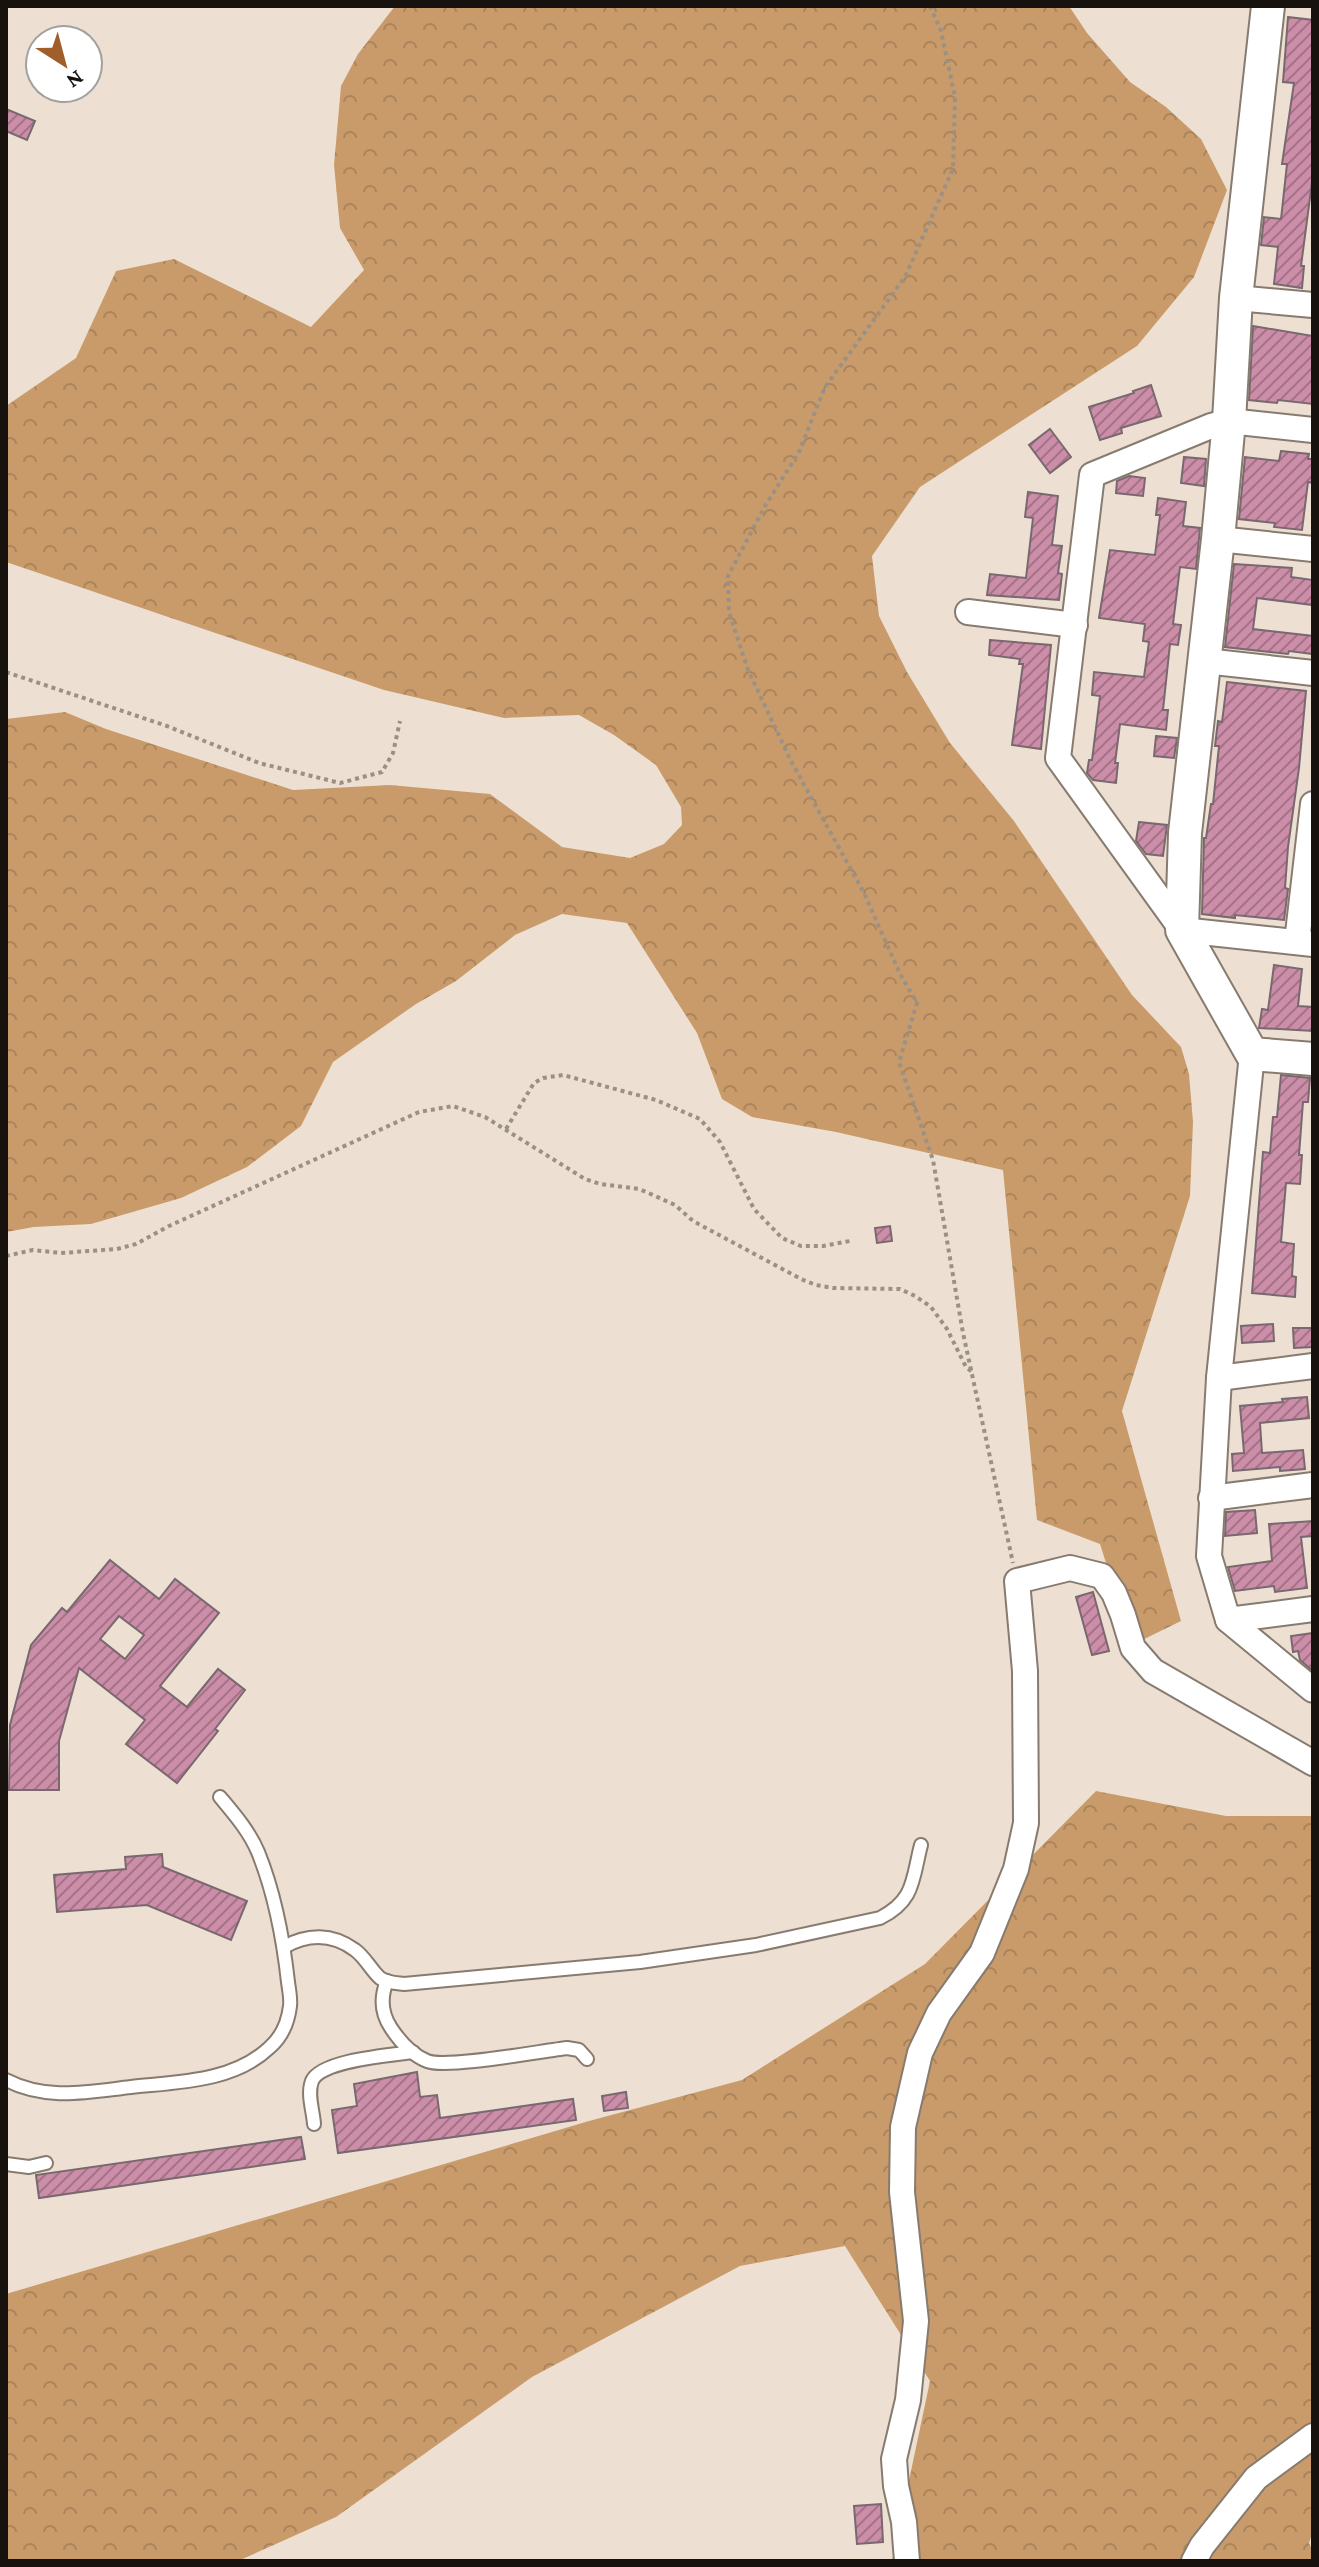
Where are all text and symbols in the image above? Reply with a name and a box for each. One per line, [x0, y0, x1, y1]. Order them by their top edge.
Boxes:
north arrow [24, 24, 104, 104]
text: N [62, 65, 89, 94]

